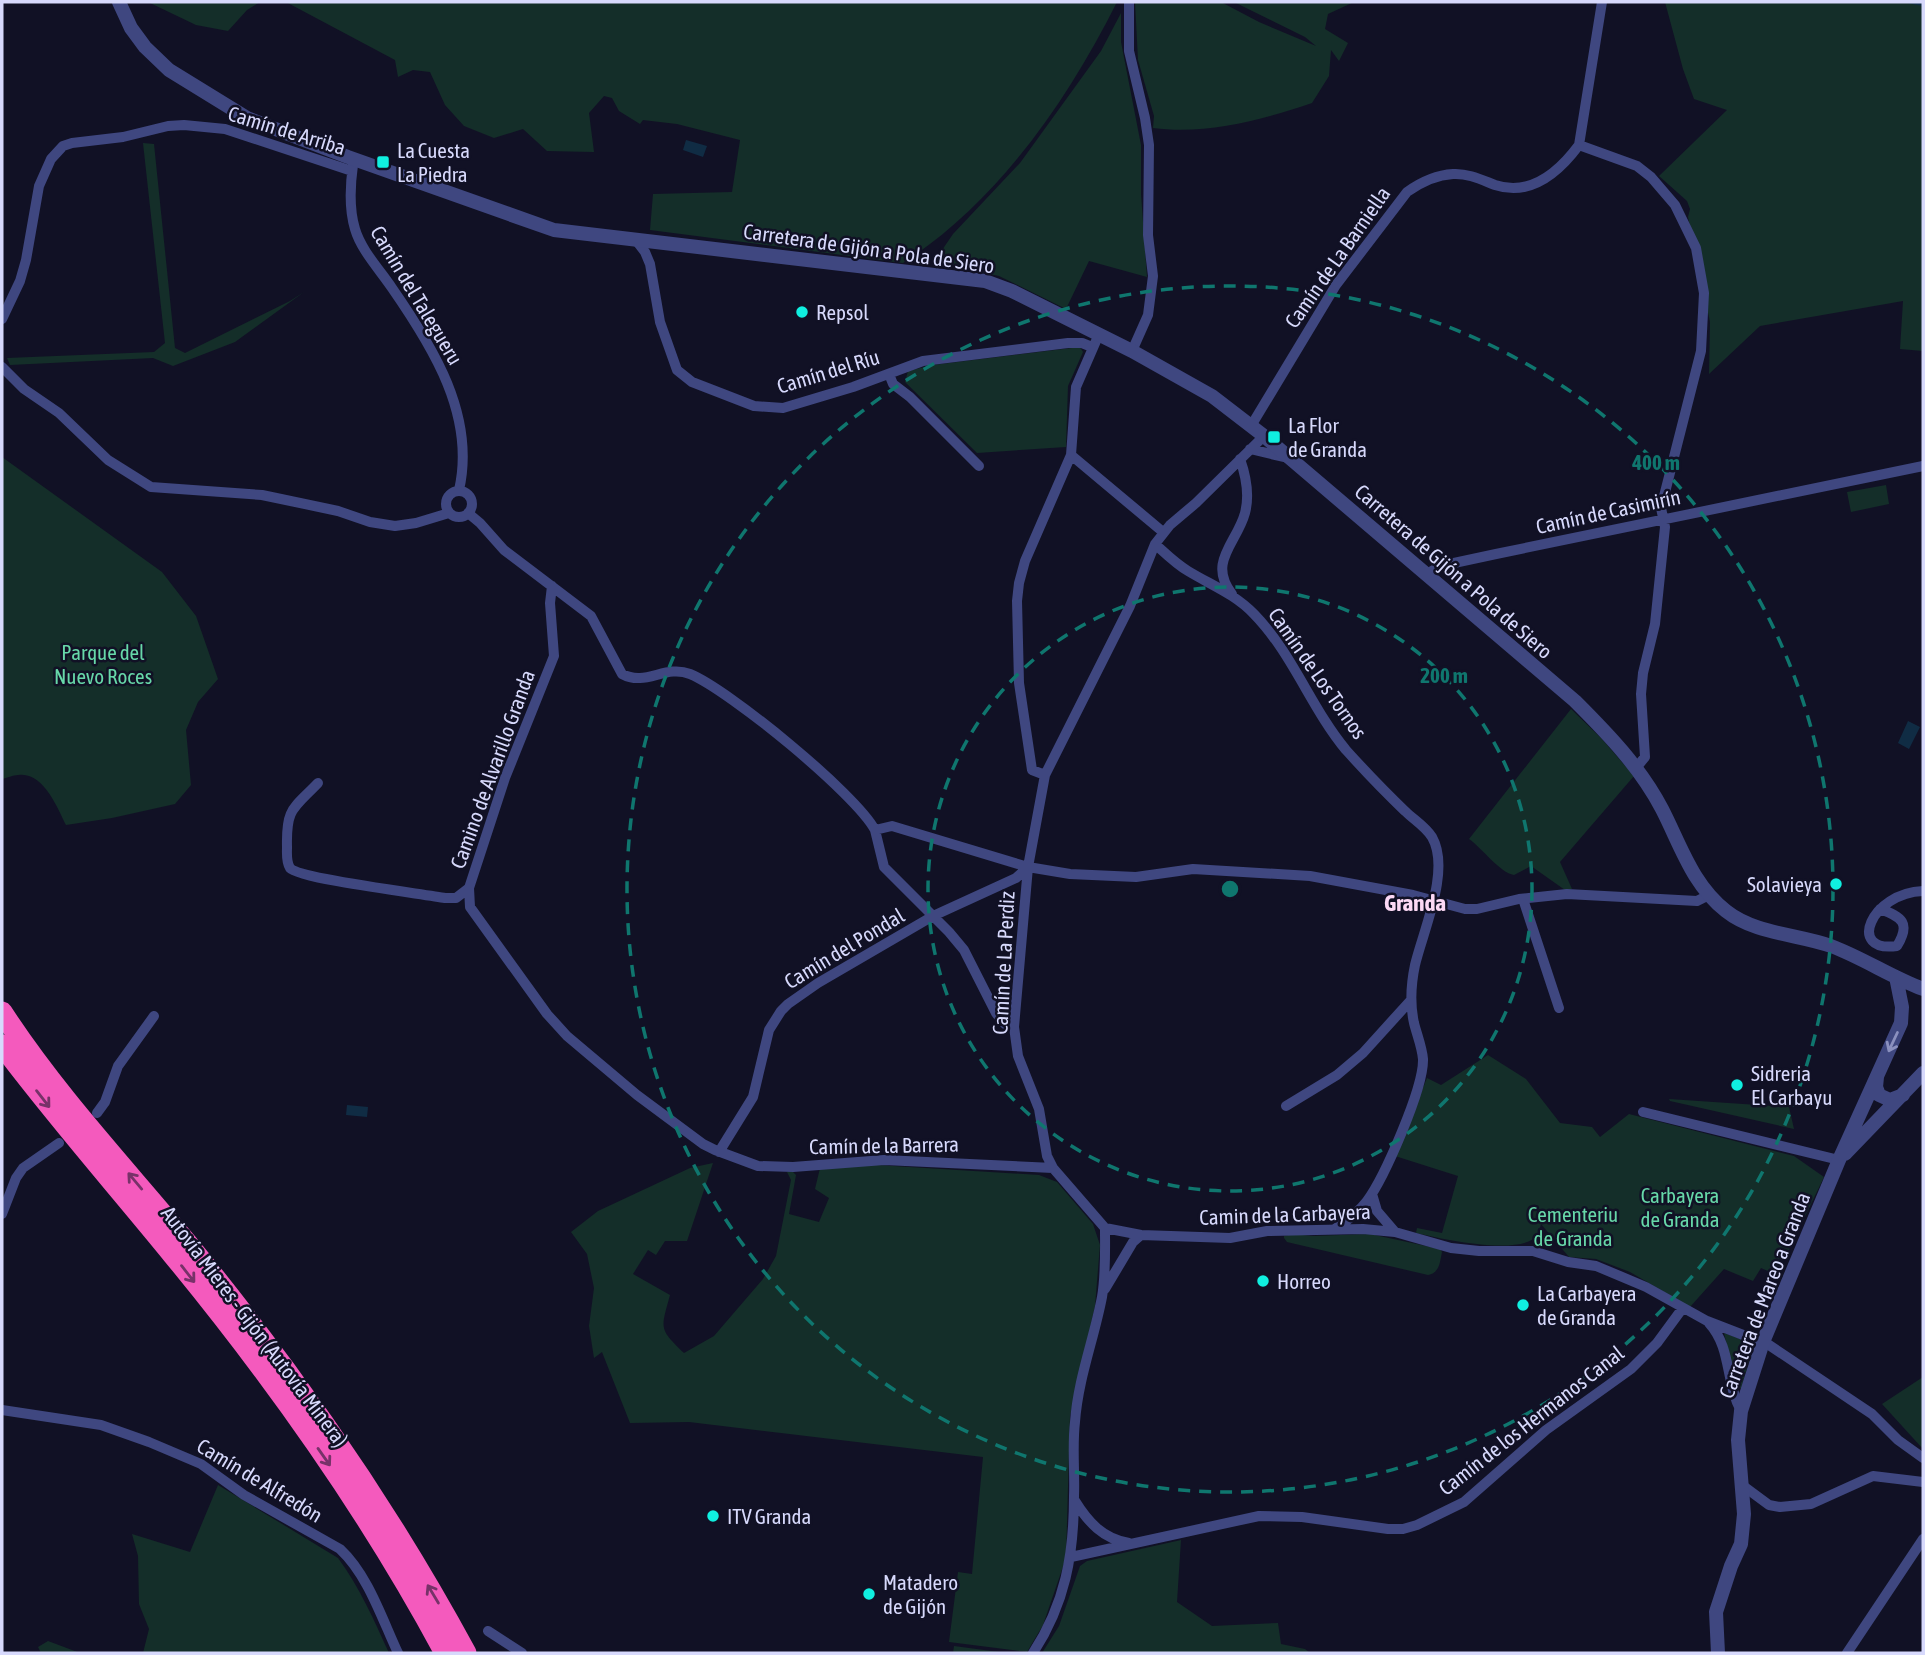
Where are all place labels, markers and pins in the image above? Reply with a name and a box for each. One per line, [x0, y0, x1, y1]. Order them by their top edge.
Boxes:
place label: La Cuesta La Piedra [397, 138, 470, 186]
marker: La Cuesta La Piedra [375, 154, 391, 170]
place label: Repsol [816, 300, 869, 324]
marker: Repsol [794, 304, 810, 320]
place label: La Flor de Granda [1288, 413, 1367, 461]
marker: La Flor de Granda [1266, 429, 1282, 445]
place label: Solavieya [1747, 872, 1822, 896]
marker: Solavieya [1828, 876, 1844, 892]
centre of rings [1218, 877, 1242, 901]
place label: Sidreria El Carbayu [1751, 1061, 1832, 1109]
marker: Sidreria El Carbayu [1729, 1077, 1745, 1093]
place label: Horreo [1277, 1269, 1331, 1293]
marker: Horreo [1255, 1273, 1271, 1289]
place label: La Carbayera de Granda [1537, 1281, 1636, 1329]
marker: La Carbayera de Granda [1515, 1297, 1531, 1313]
place label: ITV Granda [727, 1504, 811, 1528]
marker: ITV Granda [705, 1508, 721, 1524]
place label: Matadero de Gijón [883, 1570, 958, 1618]
marker: Matadero de Gijón [861, 1586, 877, 1602]

